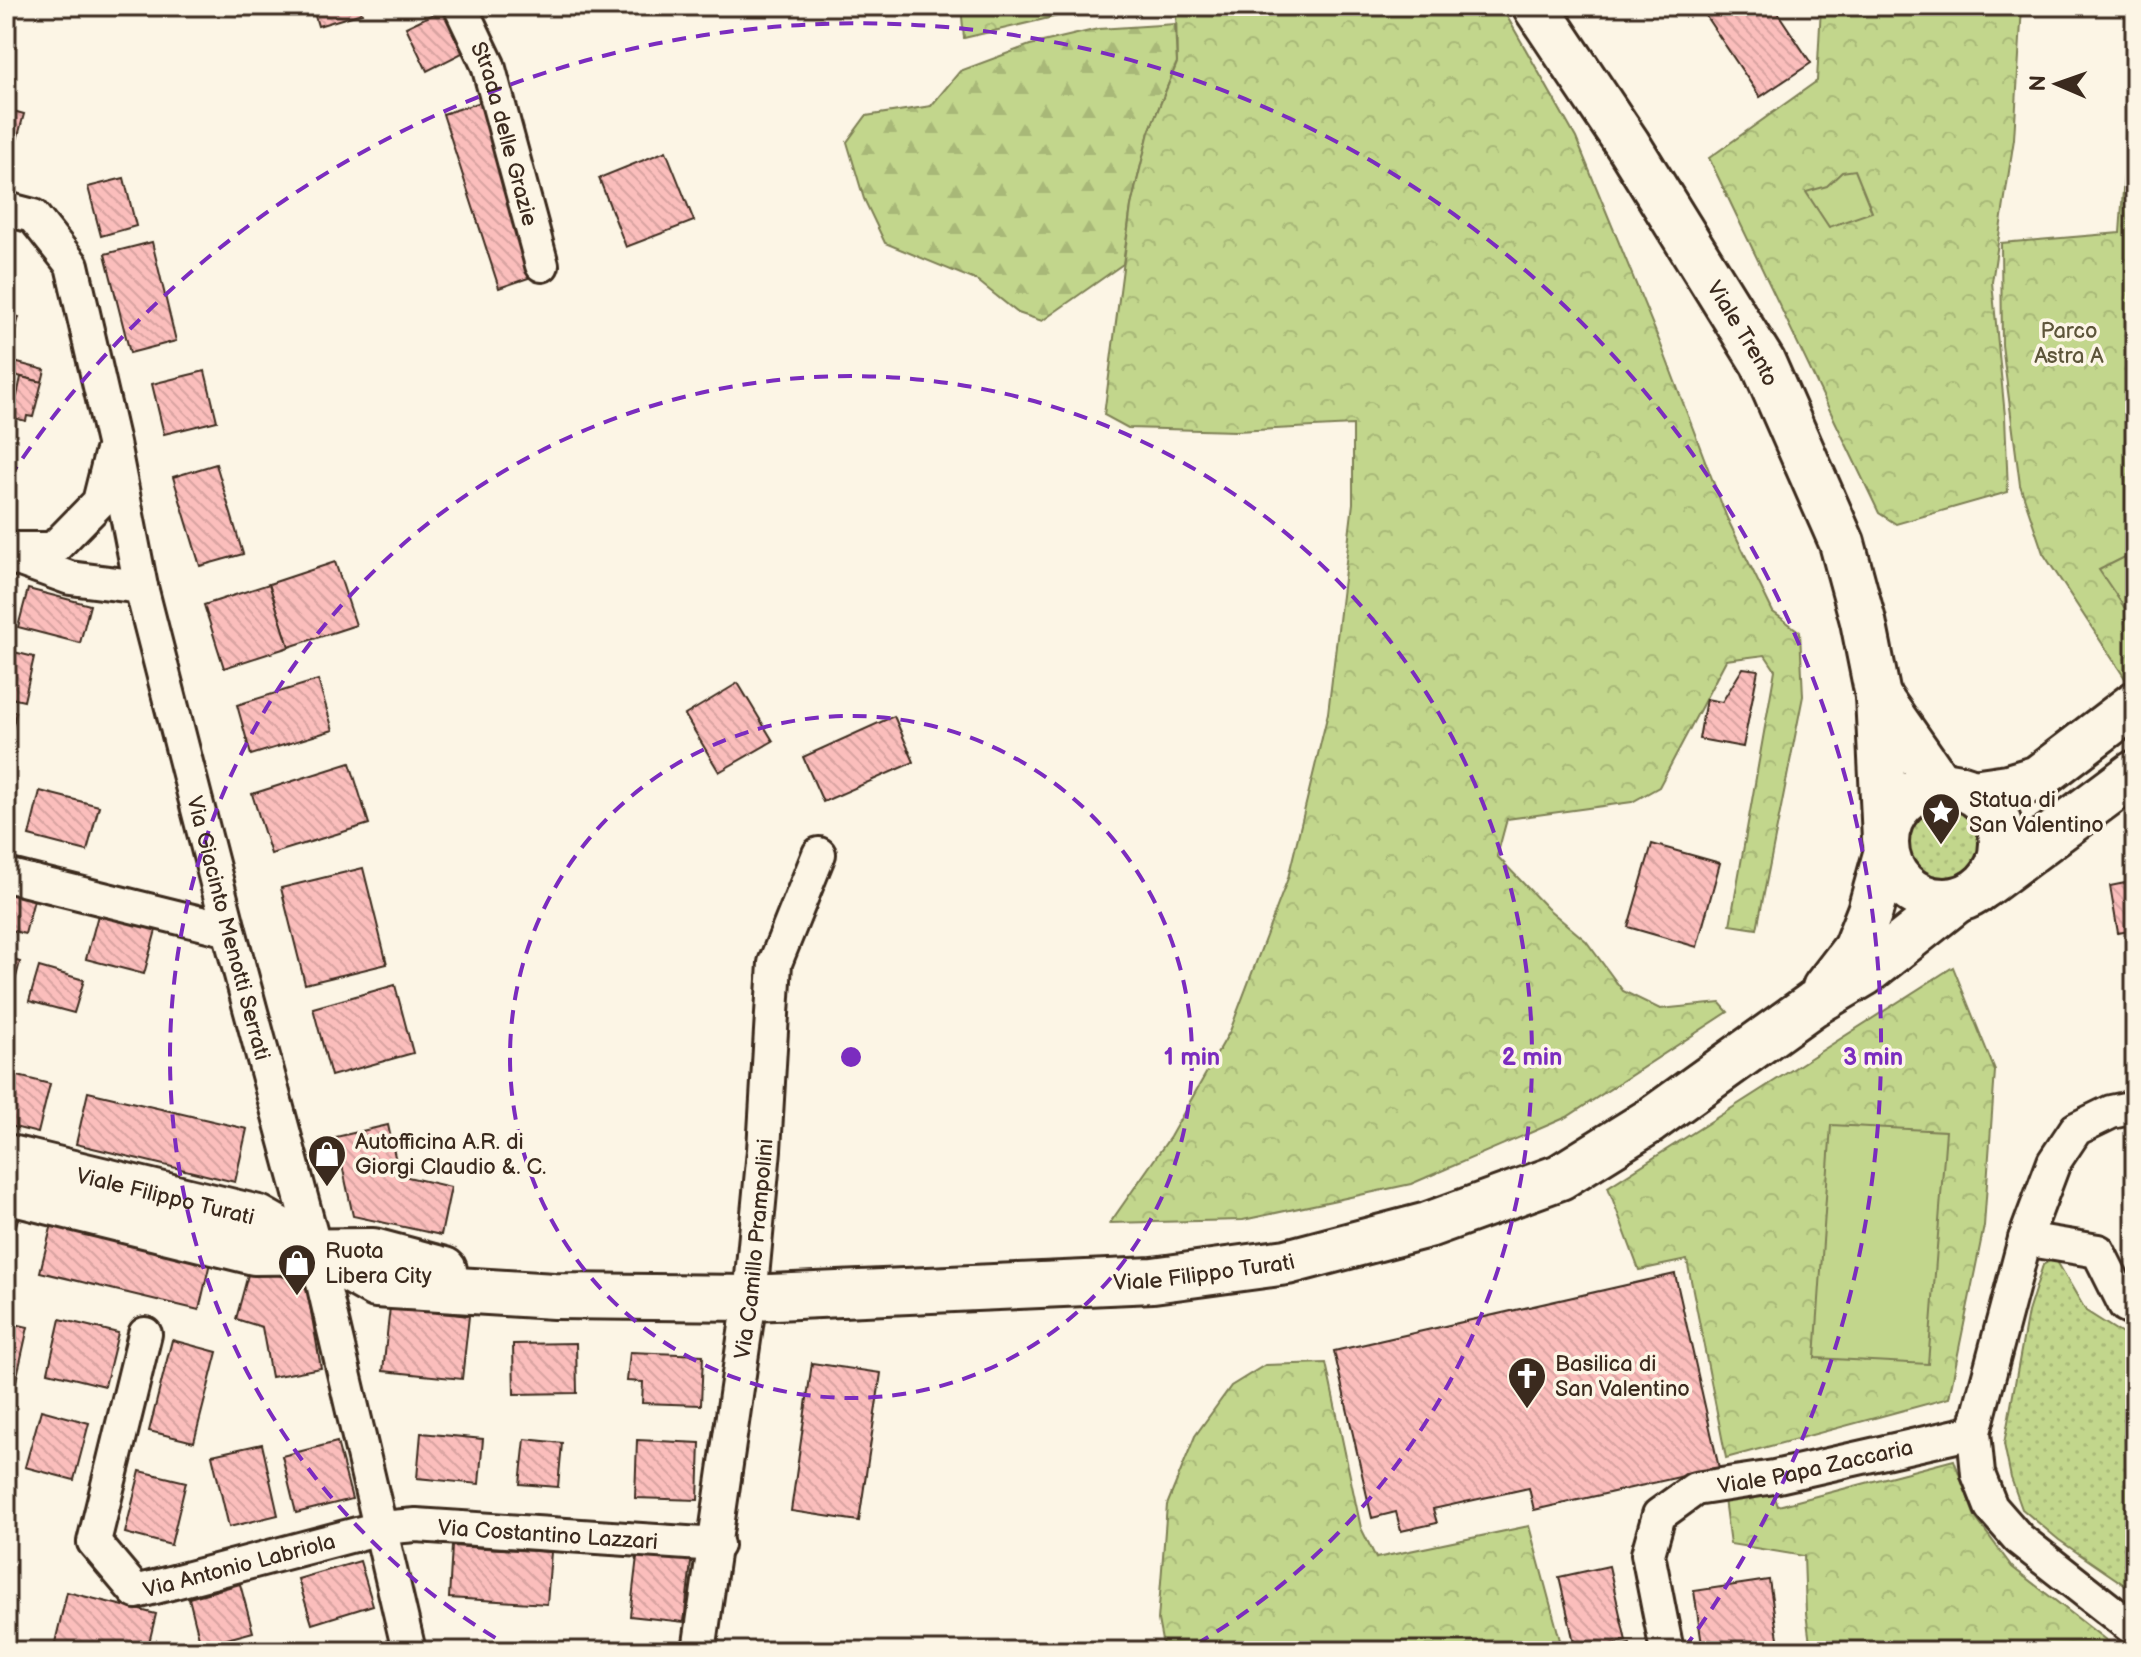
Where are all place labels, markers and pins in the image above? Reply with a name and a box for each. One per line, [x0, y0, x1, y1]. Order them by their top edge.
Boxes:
place label: Statua di San Valentino [1969, 787, 2104, 839]
place icon: Statua di San Valentino [1920, 791, 1962, 846]
centre of rings [837, 1043, 865, 1071]
place label: Autofficina A.R. di Giorgi Claudio &. C. [355, 1129, 546, 1181]
shop icon: Autofficina A.R. di Giorgi Claudio &. C. [306, 1133, 348, 1188]
place label: Ruota Libera City [325, 1238, 432, 1290]
shop icon: Ruota Libera City [276, 1242, 318, 1297]
place label: Basilica di San Valentino [1555, 1351, 1690, 1403]
church icon: Basilica di San Valentino [1506, 1355, 1548, 1410]

